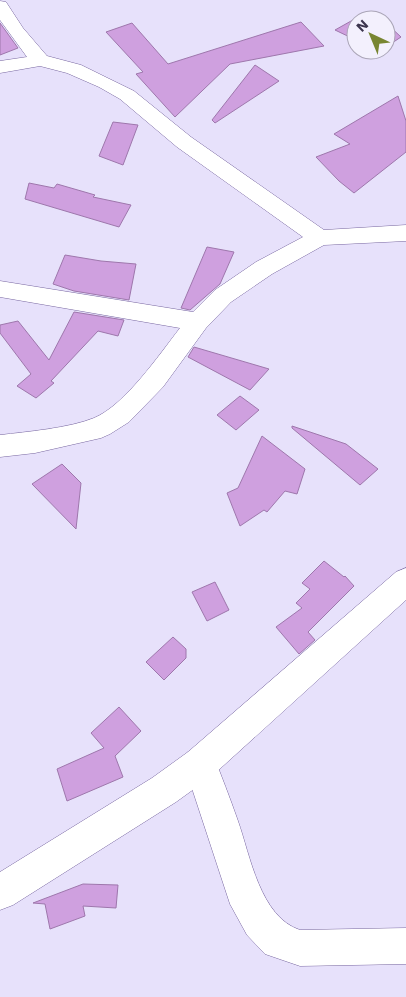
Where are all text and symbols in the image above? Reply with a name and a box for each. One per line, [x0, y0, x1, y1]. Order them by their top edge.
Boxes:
north arrow [346, 10, 396, 60]
text: N [353, 16, 371, 35]

